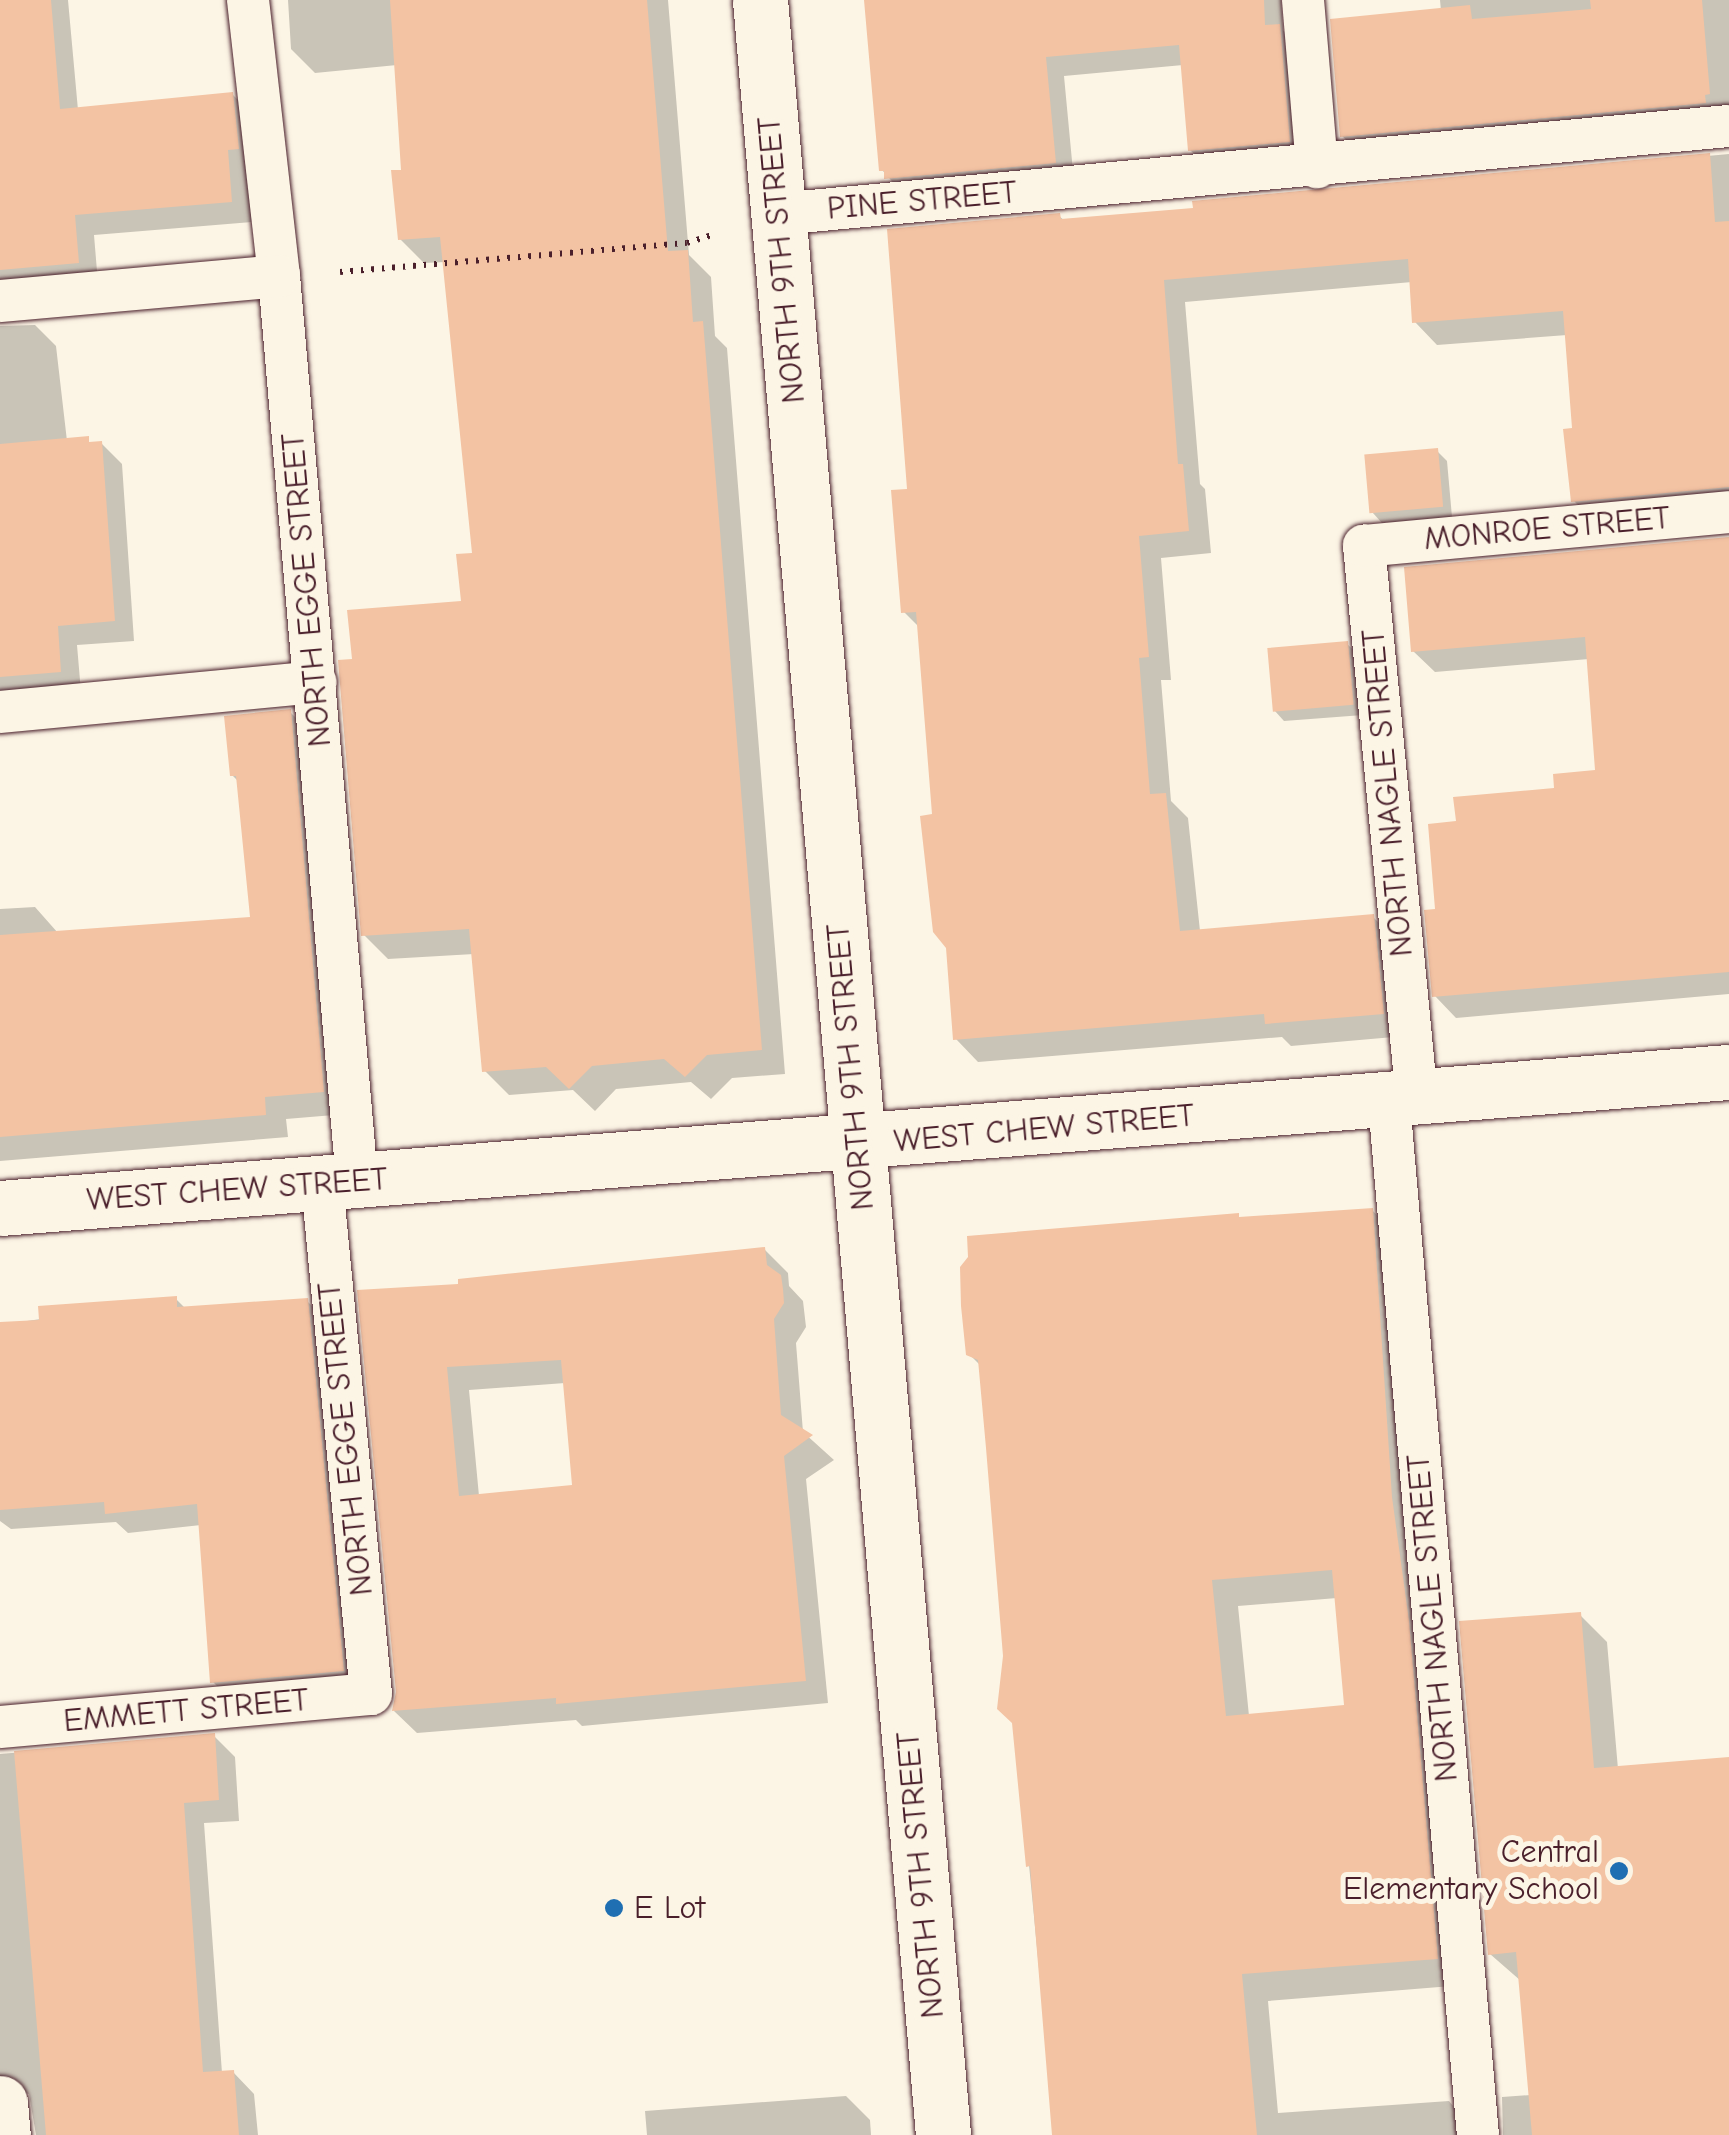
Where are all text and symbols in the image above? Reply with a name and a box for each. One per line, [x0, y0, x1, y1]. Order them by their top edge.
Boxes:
street label: NORTH 9TH STREET [750, 115, 814, 405]
street label: PINE STREET [826, 174, 1018, 228]
street label: NORTH EGGE STREET [274, 432, 340, 748]
street label: MONROE STREET [1422, 499, 1672, 559]
street label: NORTH NAGLE STREET [1355, 628, 1421, 958]
street label: NORTH 9TH STREET [819, 922, 883, 1212]
street label: WEST CHEW STREET [892, 1097, 1196, 1161]
street label: WEST CHEW STREET [85, 1160, 389, 1220]
street label: NORTH EGGE STREET [310, 1280, 382, 1598]
street label: NORTH NAGLE STREET [1400, 1453, 1466, 1783]
street label: EMMETT STREET [62, 1681, 310, 1741]
street label: NORTH 9TH STREET [889, 1730, 953, 2020]
place label: Central Elementary School [1343, 1834, 1599, 1909]
marker: Central Elementary School [1608, 1860, 1630, 1882]
place label: E Lot [634, 1889, 705, 1927]
marker: E Lot [603, 1897, 625, 1919]

